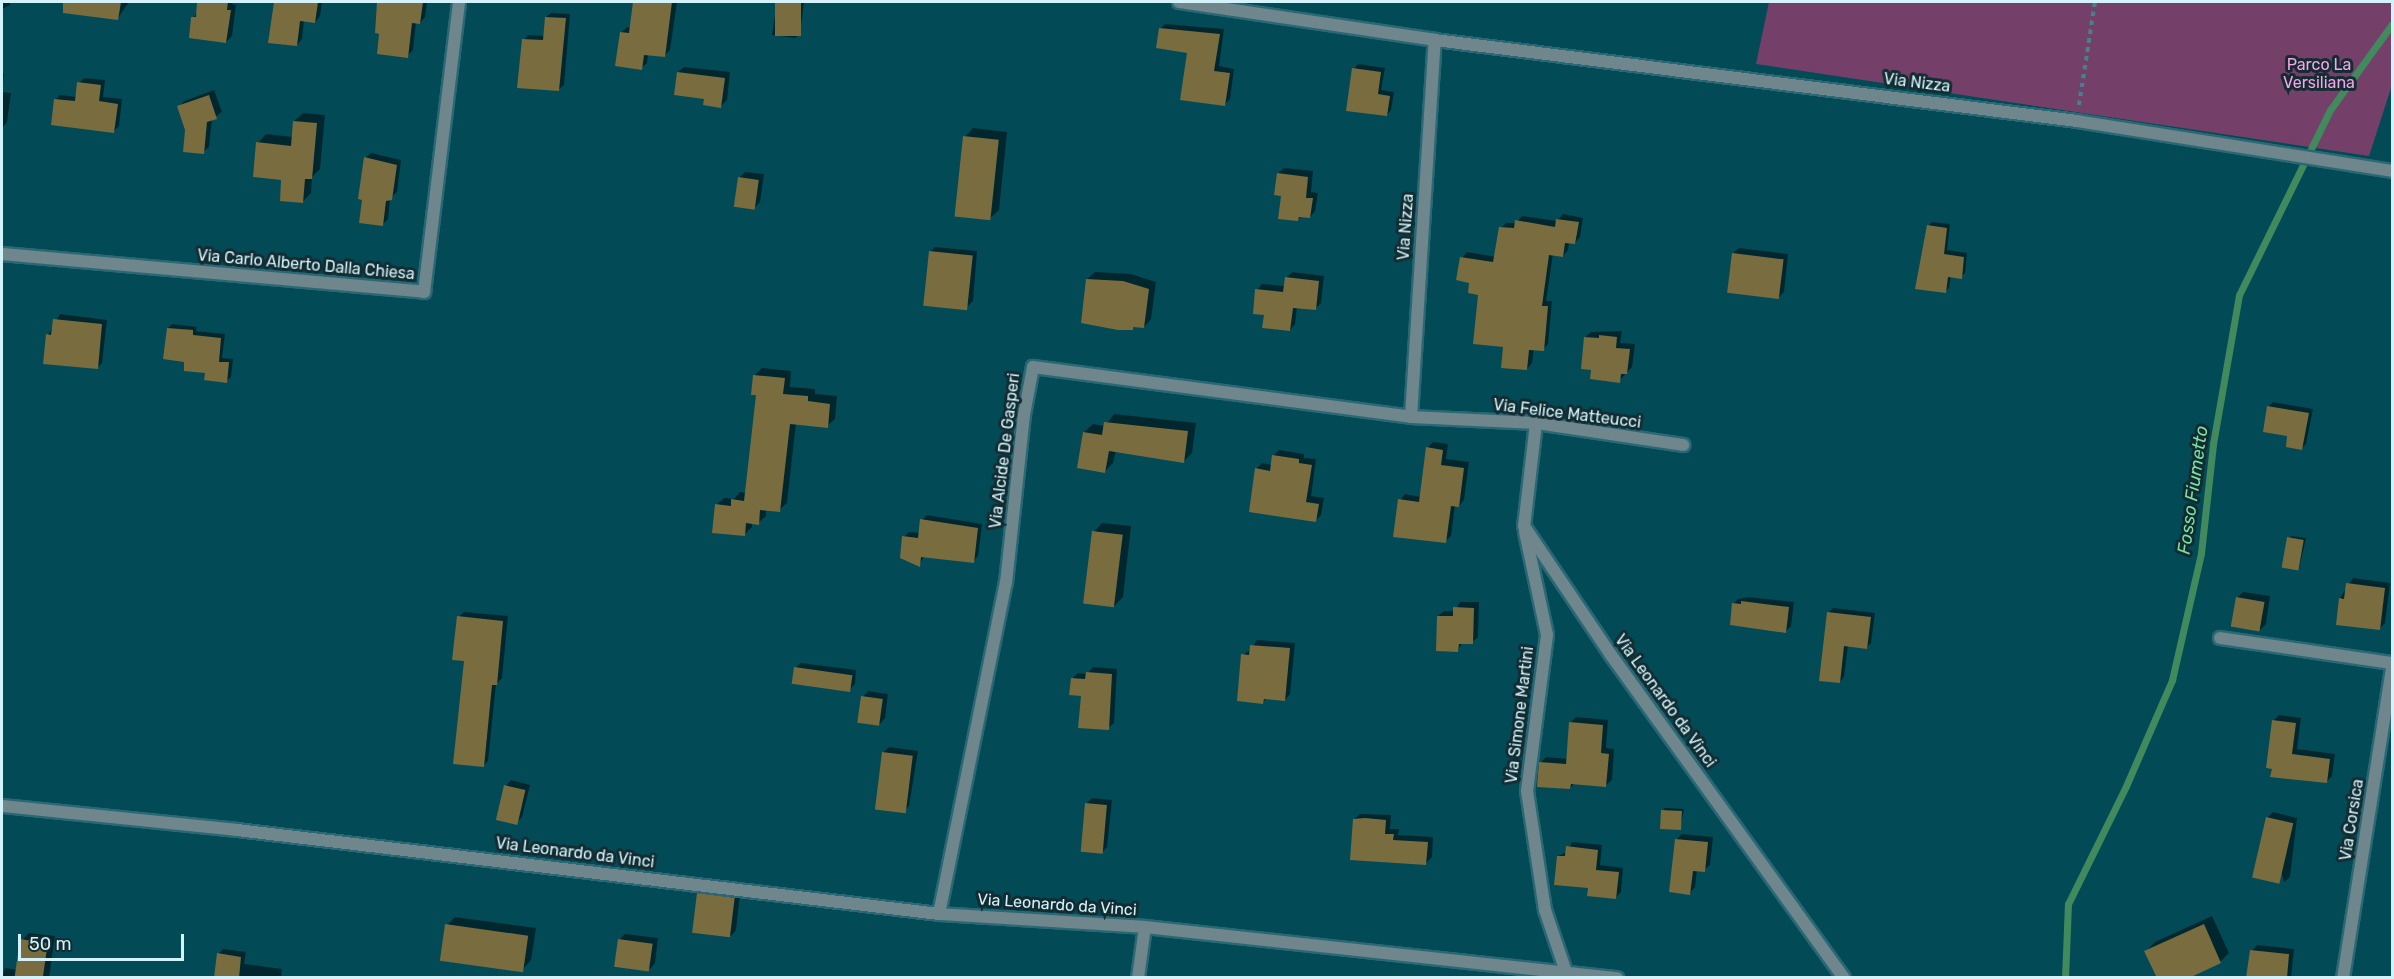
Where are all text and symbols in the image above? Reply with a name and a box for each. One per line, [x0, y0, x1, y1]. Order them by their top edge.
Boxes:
park label: Parco La Versiliana [2283, 55, 2355, 93]
street label: Via Nizza [1882, 69, 1952, 97]
street label: Via Nizza [1394, 193, 1418, 261]
street label: Via Carlo Alberto Dalla Chiesa [196, 246, 416, 284]
street label: Via Alcide De Gasperi [986, 372, 1024, 530]
street label: Via Felice Matteucci [1492, 395, 1642, 433]
water label: Fosso Fiumetto [2173, 424, 2213, 556]
street label: Via Leonardo da Vinci [1610, 631, 1720, 771]
street label: Via Simone Martini [1502, 645, 1538, 785]
street label: Via Corsica [2336, 778, 2368, 862]
street label: Via Leonardo da Vinci [494, 834, 656, 872]
street label: Via Leonardo da Vinci [976, 890, 1138, 920]
scale bar [21, 922, 188, 960]
text: 50 m [29, 933, 72, 955]

